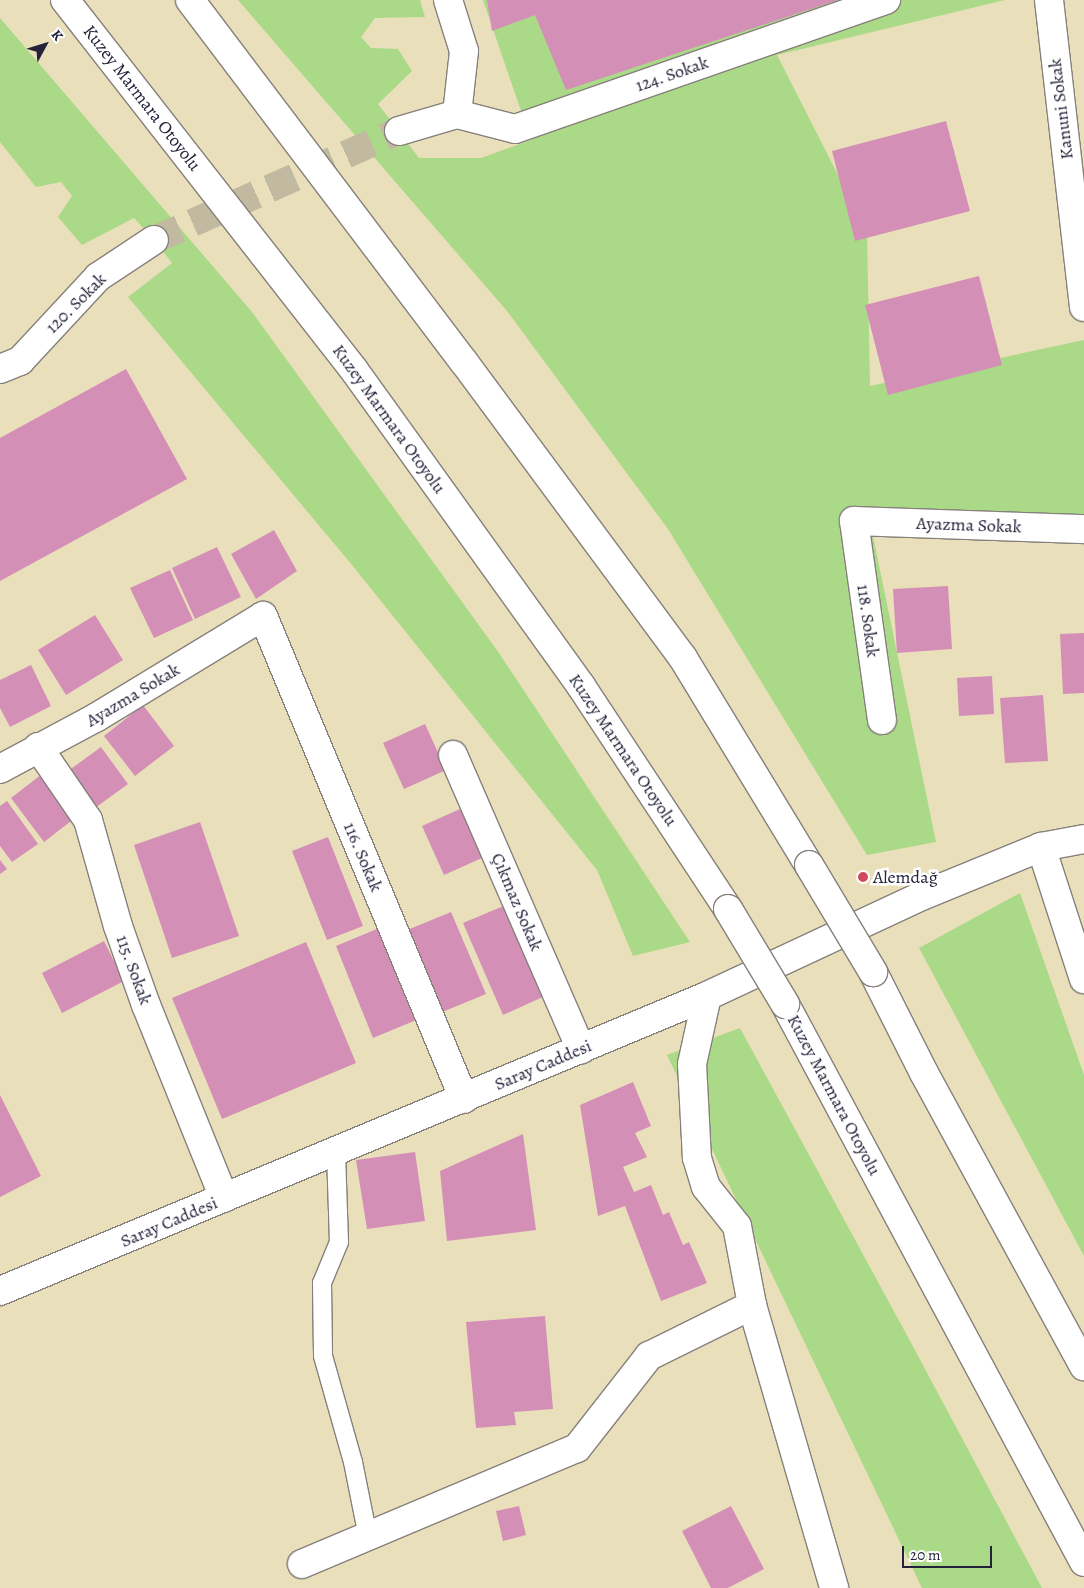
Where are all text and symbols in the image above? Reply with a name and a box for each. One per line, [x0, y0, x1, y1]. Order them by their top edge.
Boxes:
north arrow [20, 20, 70, 70]
street label: Kuzey Marmara Otoyolu [78, 21, 206, 175]
text: K [47, 26, 67, 45]
street label: 124. Sokak [633, 51, 711, 97]
street label: Kanuni Sokak [1044, 57, 1078, 161]
street label: 120. Sokak [41, 268, 111, 338]
street label: Kuzey Marmara Otoyolu [328, 340, 450, 498]
street label: Ayazma Sokak [916, 512, 1022, 538]
street label: 118. Sokak [852, 583, 884, 659]
street label: Ayazma Sokak [82, 659, 184, 731]
street label: Kuzey Marmara Otoyolu [564, 670, 682, 830]
street label: 116. Sokak [339, 819, 387, 895]
street label: Çıkmaz Sokak [487, 850, 547, 954]
place label: Alemdağ [873, 866, 938, 888]
marker: Alemdağ [857, 871, 869, 883]
street label: 115. Sokak [111, 932, 157, 1008]
street label: Kuzey Marmara Otoyolu [782, 1011, 886, 1179]
street label: Saray Caddesi [491, 1035, 595, 1095]
street label: Saray Caddesi [117, 1192, 221, 1252]
scale bar [904, 1536, 994, 1568]
text: 20 m [910, 1545, 941, 1565]

